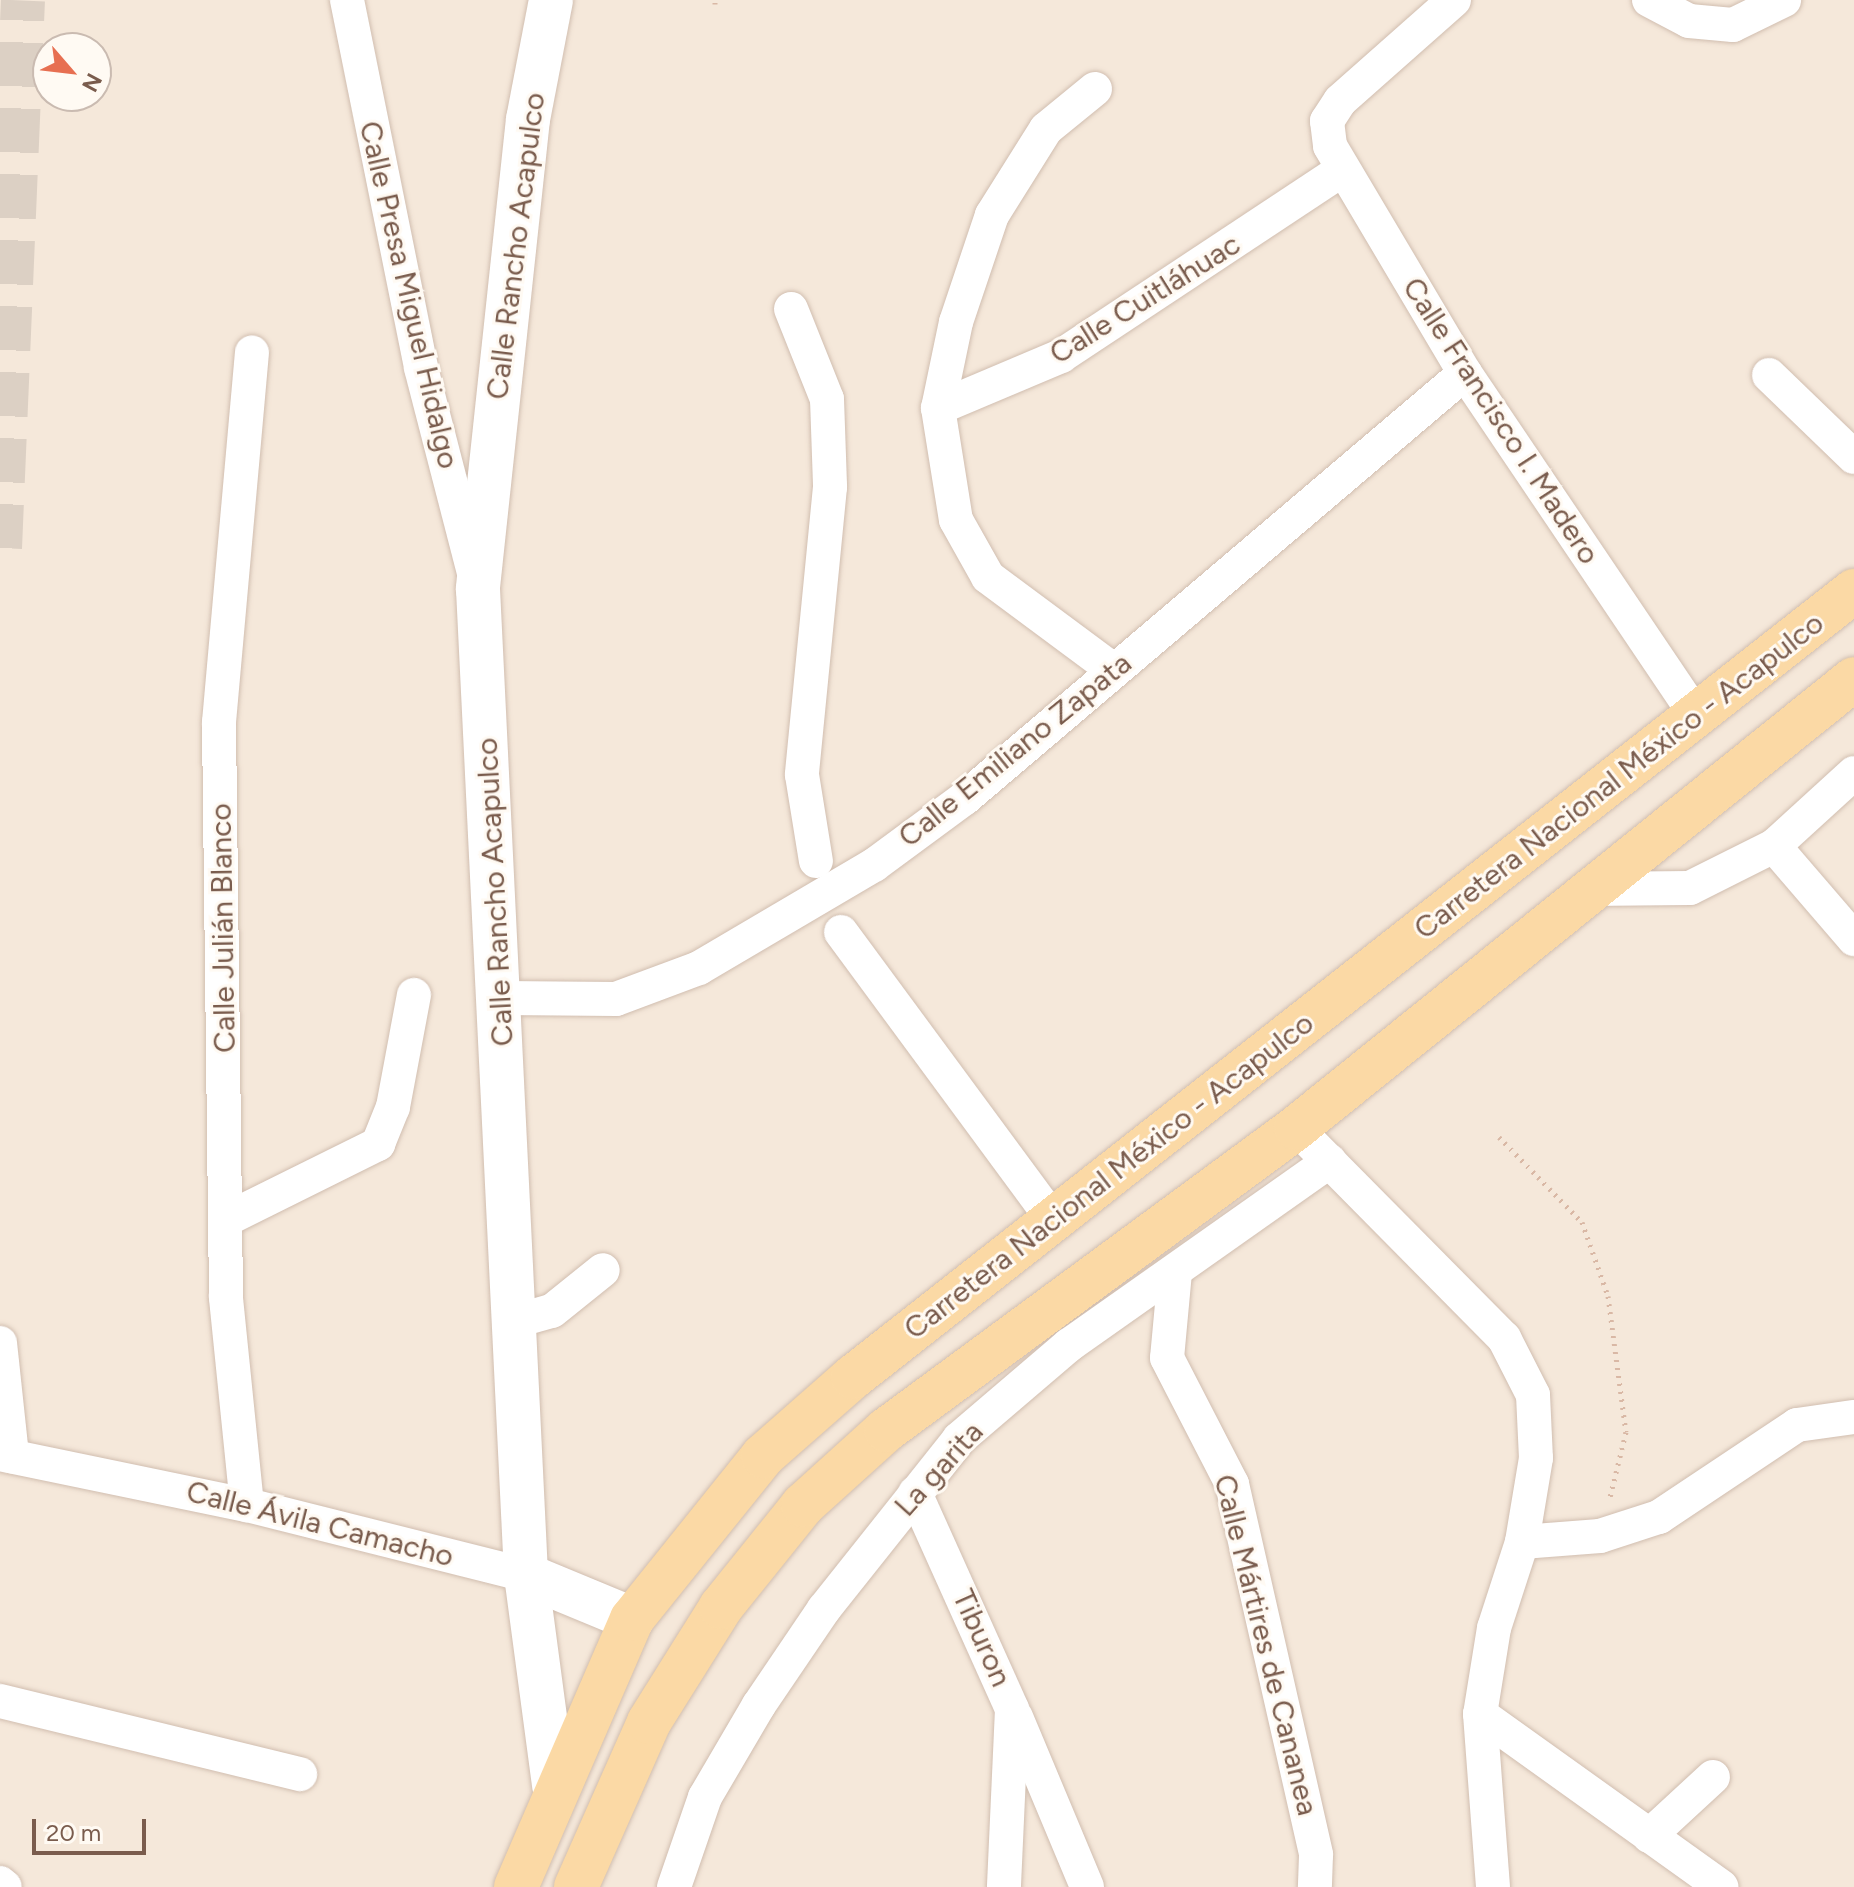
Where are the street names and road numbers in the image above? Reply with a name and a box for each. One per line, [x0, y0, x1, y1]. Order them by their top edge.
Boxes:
street label: Calle Rancho Acapulco [479, 91, 553, 401]
street label: Calle Presa Miguel Hidalgo [351, 118, 467, 472]
street label: Calle Cuitláhuac [1043, 226, 1247, 372]
street label: Calle Francisco I. Madero [1395, 271, 1607, 571]
street label: Carretera Nacional México - Acapulco [1407, 605, 1831, 947]
street label: Calle Emiliano Zapata [891, 645, 1139, 855]
street label: Calle Rancho Acapulco [469, 737, 521, 1047]
street label: Calle Julián Blanco [203, 803, 243, 1053]
street label: Carretera Nacional México - Acapulco [897, 1005, 1321, 1347]
street label: La garita [887, 1414, 991, 1524]
street label: Calle Mártires de Cananea [1206, 1471, 1326, 1819]
street label: Calle Ávila Camacho [183, 1473, 457, 1575]
street label: Tiburon [945, 1584, 1019, 1692]

